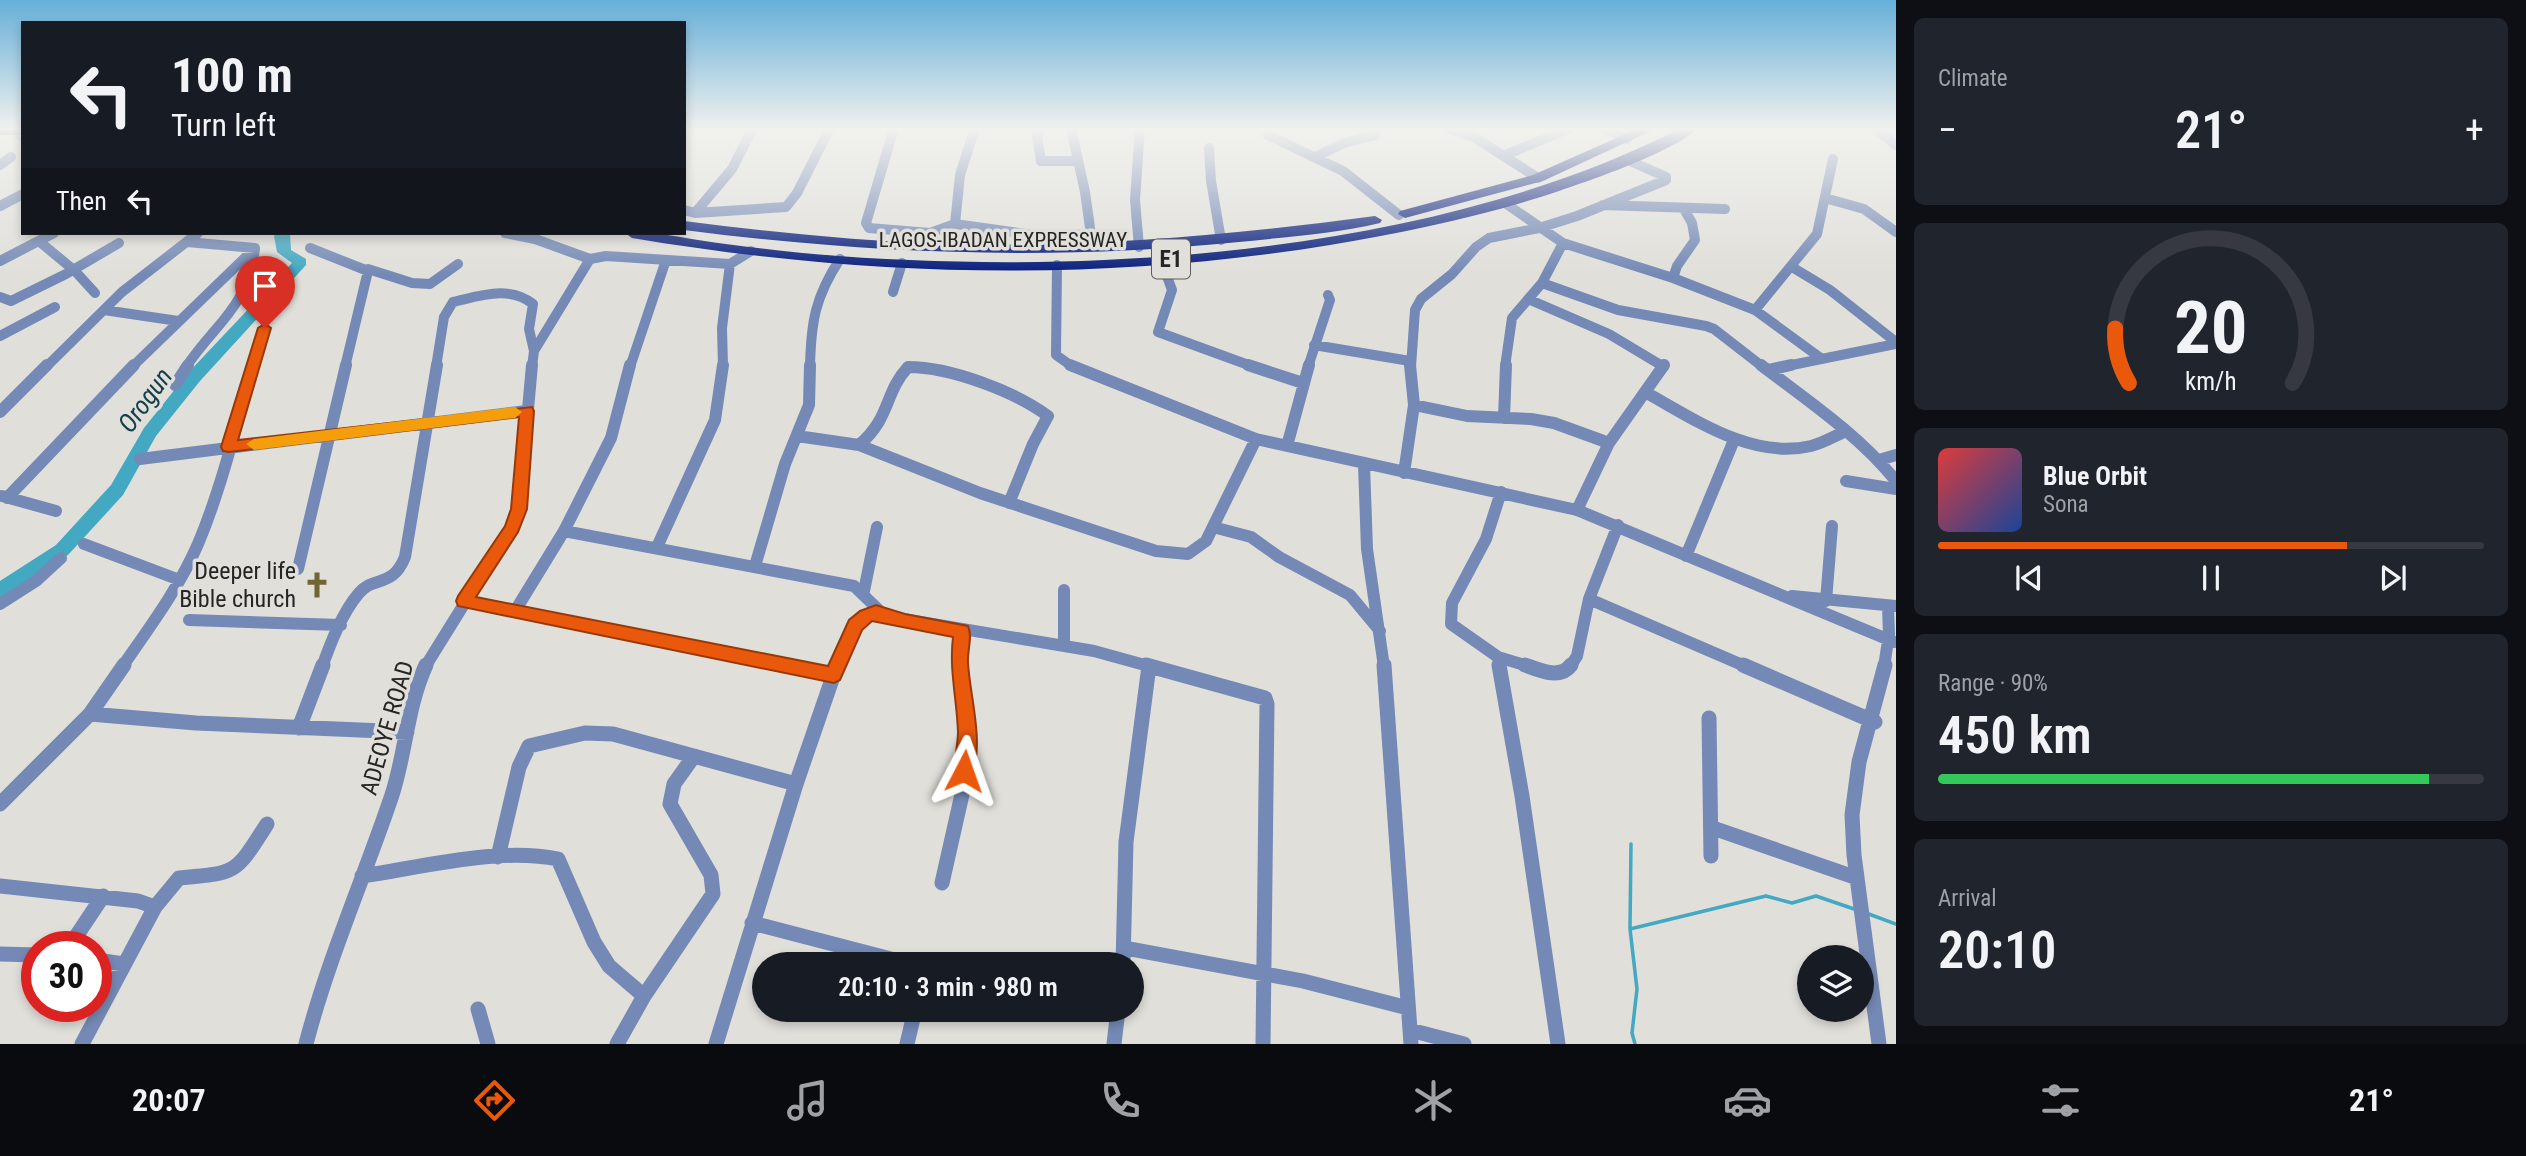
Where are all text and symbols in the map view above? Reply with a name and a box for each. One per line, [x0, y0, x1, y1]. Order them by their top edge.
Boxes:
text: 100 m [171, 47, 293, 104]
icon: left [56, 49, 147, 140]
text: Climate [1938, 65, 2008, 92]
text: 21° [2175, 100, 2247, 161]
text: Turn left [171, 106, 276, 144]
text: − [1938, 108, 1957, 152]
text: + [2465, 108, 2484, 152]
icon: left [121, 182, 159, 220]
text: Then [56, 186, 107, 216]
street label: LAGOS-IBADAN EXPRESSWAY [879, 228, 1127, 252]
road number: E1 [1152, 240, 1190, 278]
pin [235, 256, 295, 328]
icon: arrive [246, 267, 284, 305]
text: 20 [2174, 285, 2248, 371]
water label: Orogun [112, 362, 178, 438]
text: km/h [2185, 367, 2237, 396]
text: Blue Orbit [2043, 461, 2147, 491]
text: Sona [2043, 491, 2089, 518]
place label: Deeper life Bible church [179, 557, 296, 613]
icon: previous [2010, 559, 2048, 597]
icon: pause [2192, 559, 2230, 597]
icon: next [2374, 559, 2412, 597]
church icon: Deeper life Bible church [302, 570, 332, 600]
street label: ADEOYE ROAD [355, 658, 419, 798]
text: Range · 90% [1938, 670, 2048, 697]
text: 450 km [1938, 705, 2092, 766]
position arrow [927, 734, 1001, 808]
text: Arrival [1938, 885, 1997, 912]
text: 20:10 [1938, 920, 2056, 981]
speed limit sign: 30 [21, 931, 112, 1022]
map controls [1797, 945, 1874, 1022]
button: layers [1797, 945, 1874, 1022]
text: 20:10 · 3 min · 980 m [838, 972, 1058, 1002]
icon: directions [470, 1076, 519, 1125]
icon: music [783, 1076, 832, 1125]
icon: phone [1096, 1076, 1145, 1125]
icon: climate [1409, 1076, 1458, 1125]
icon: car [1723, 1076, 1772, 1125]
icon: filters [2036, 1076, 2085, 1125]
text: 20:07 [132, 1081, 206, 1119]
text: 21° [2349, 1081, 2394, 1119]

